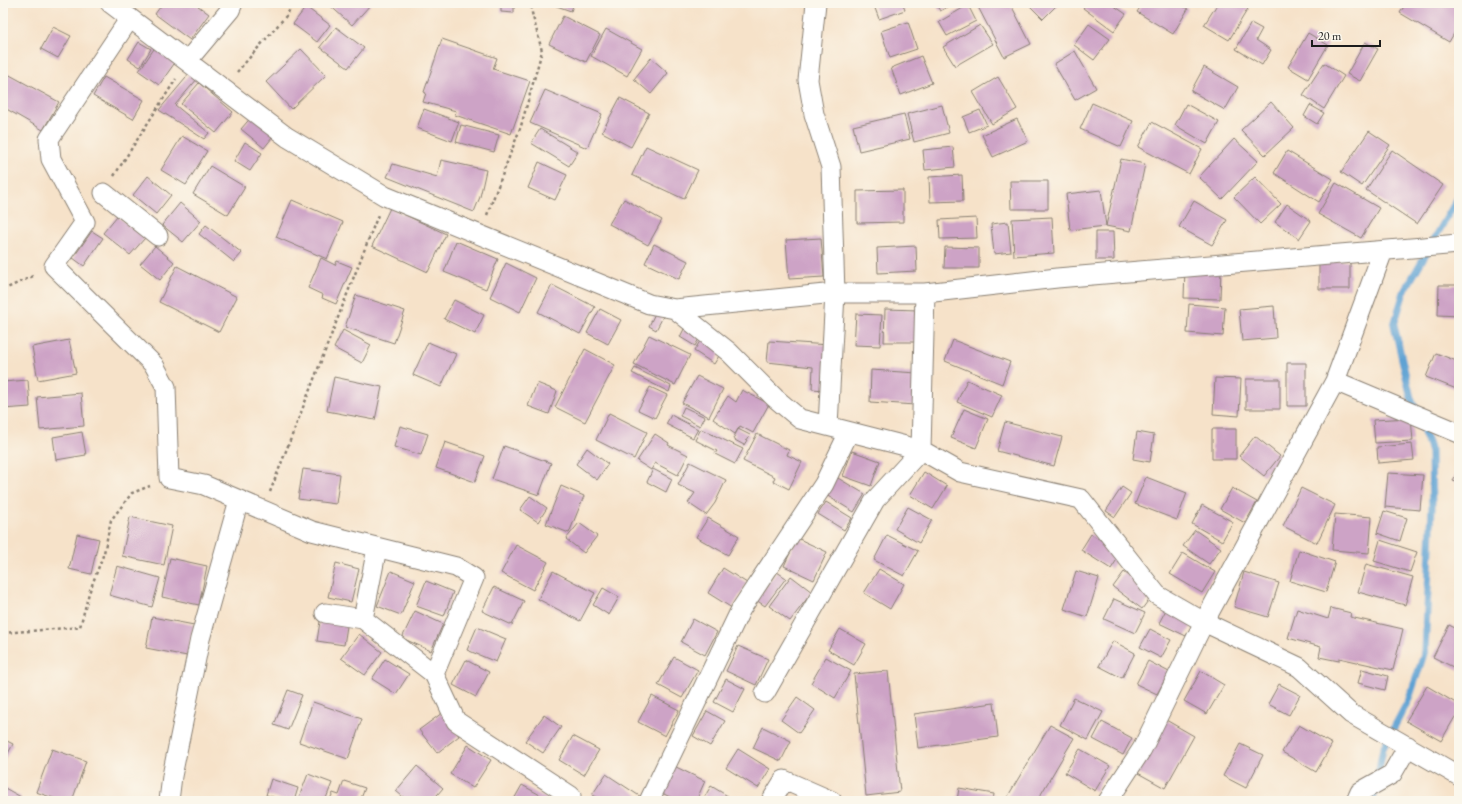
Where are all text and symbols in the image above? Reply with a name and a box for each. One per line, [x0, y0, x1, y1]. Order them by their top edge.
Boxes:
scale bar [1312, 22, 1380, 48]
text: 20 m [1318, 28, 1342, 44]

